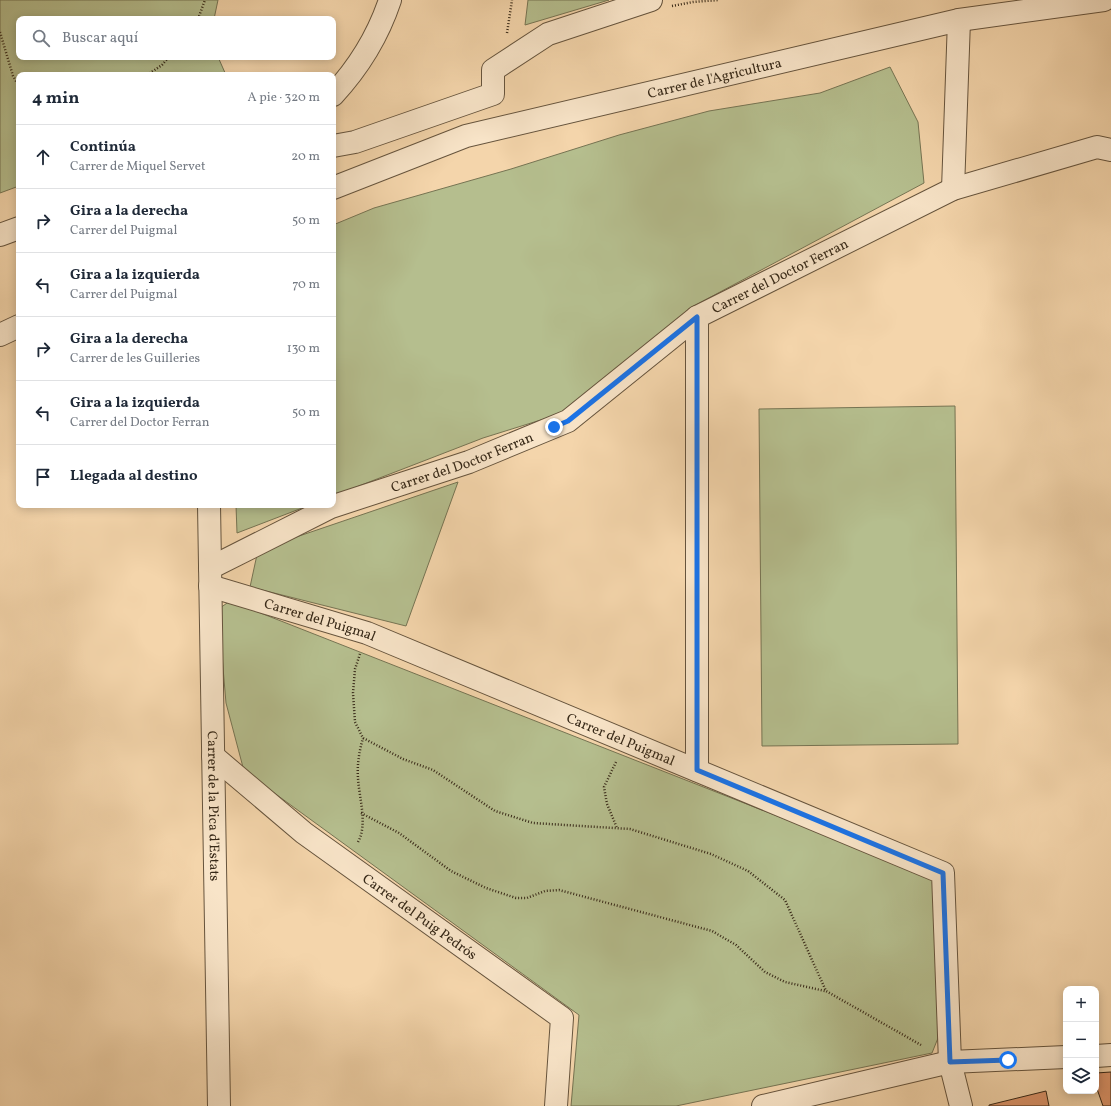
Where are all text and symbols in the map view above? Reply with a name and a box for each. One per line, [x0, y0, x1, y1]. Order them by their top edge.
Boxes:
search box [16, 16, 336, 60]
icon: search [30, 27, 52, 49]
text: Buscar aquí [62, 28, 138, 49]
street label: Carrer de l'Agricultura [646, 54, 784, 104]
text: 4 min [32, 87, 79, 110]
text: A pie · 320 m [248, 89, 320, 107]
text: Continúa [70, 137, 136, 158]
icon: ahead [32, 146, 54, 168]
text: 20 m [291, 148, 320, 166]
text: Carrer de Miquel Servet [70, 158, 206, 176]
text: Gira a la derecha [70, 201, 188, 222]
icon: right [32, 210, 54, 232]
text: 50 m [292, 212, 320, 230]
text: Carrer del Puigmal [70, 222, 177, 240]
street label: Carrer del Doctor Ferran [709, 235, 852, 319]
text: Gira a la izquierda [70, 265, 200, 286]
icon: left [32, 274, 54, 296]
text: 70 m [292, 276, 320, 294]
text: Carrer del Puigmal [70, 286, 177, 304]
text: Gira a la derecha [70, 329, 188, 350]
icon: right [32, 338, 54, 360]
text: 130 m [287, 340, 320, 358]
text: Carrer de les Guilleries [70, 350, 200, 368]
text: Gira a la izquierda [70, 393, 200, 414]
icon: left [32, 402, 54, 424]
text: 50 m [292, 404, 320, 422]
text: Carrer del Doctor Ferran [70, 414, 210, 432]
route end [545, 418, 563, 436]
street label: Carrer del Doctor Ferran [389, 428, 537, 498]
icon: arrive [32, 466, 54, 488]
text: Llegada al destino [70, 466, 198, 487]
street label: Carrer del Puigmal [262, 595, 378, 647]
street label: Carrer del Puigmal [563, 709, 677, 771]
street label: Carrer de la Pica d'Estats [202, 731, 223, 881]
street label: Carrer del Puig Pedrós [358, 870, 480, 965]
map controls [1063, 986, 1099, 1094]
button: + [1063, 986, 1099, 1022]
button: − [1063, 1022, 1099, 1058]
route start [999, 1051, 1017, 1069]
button: layers [1063, 1058, 1099, 1094]

